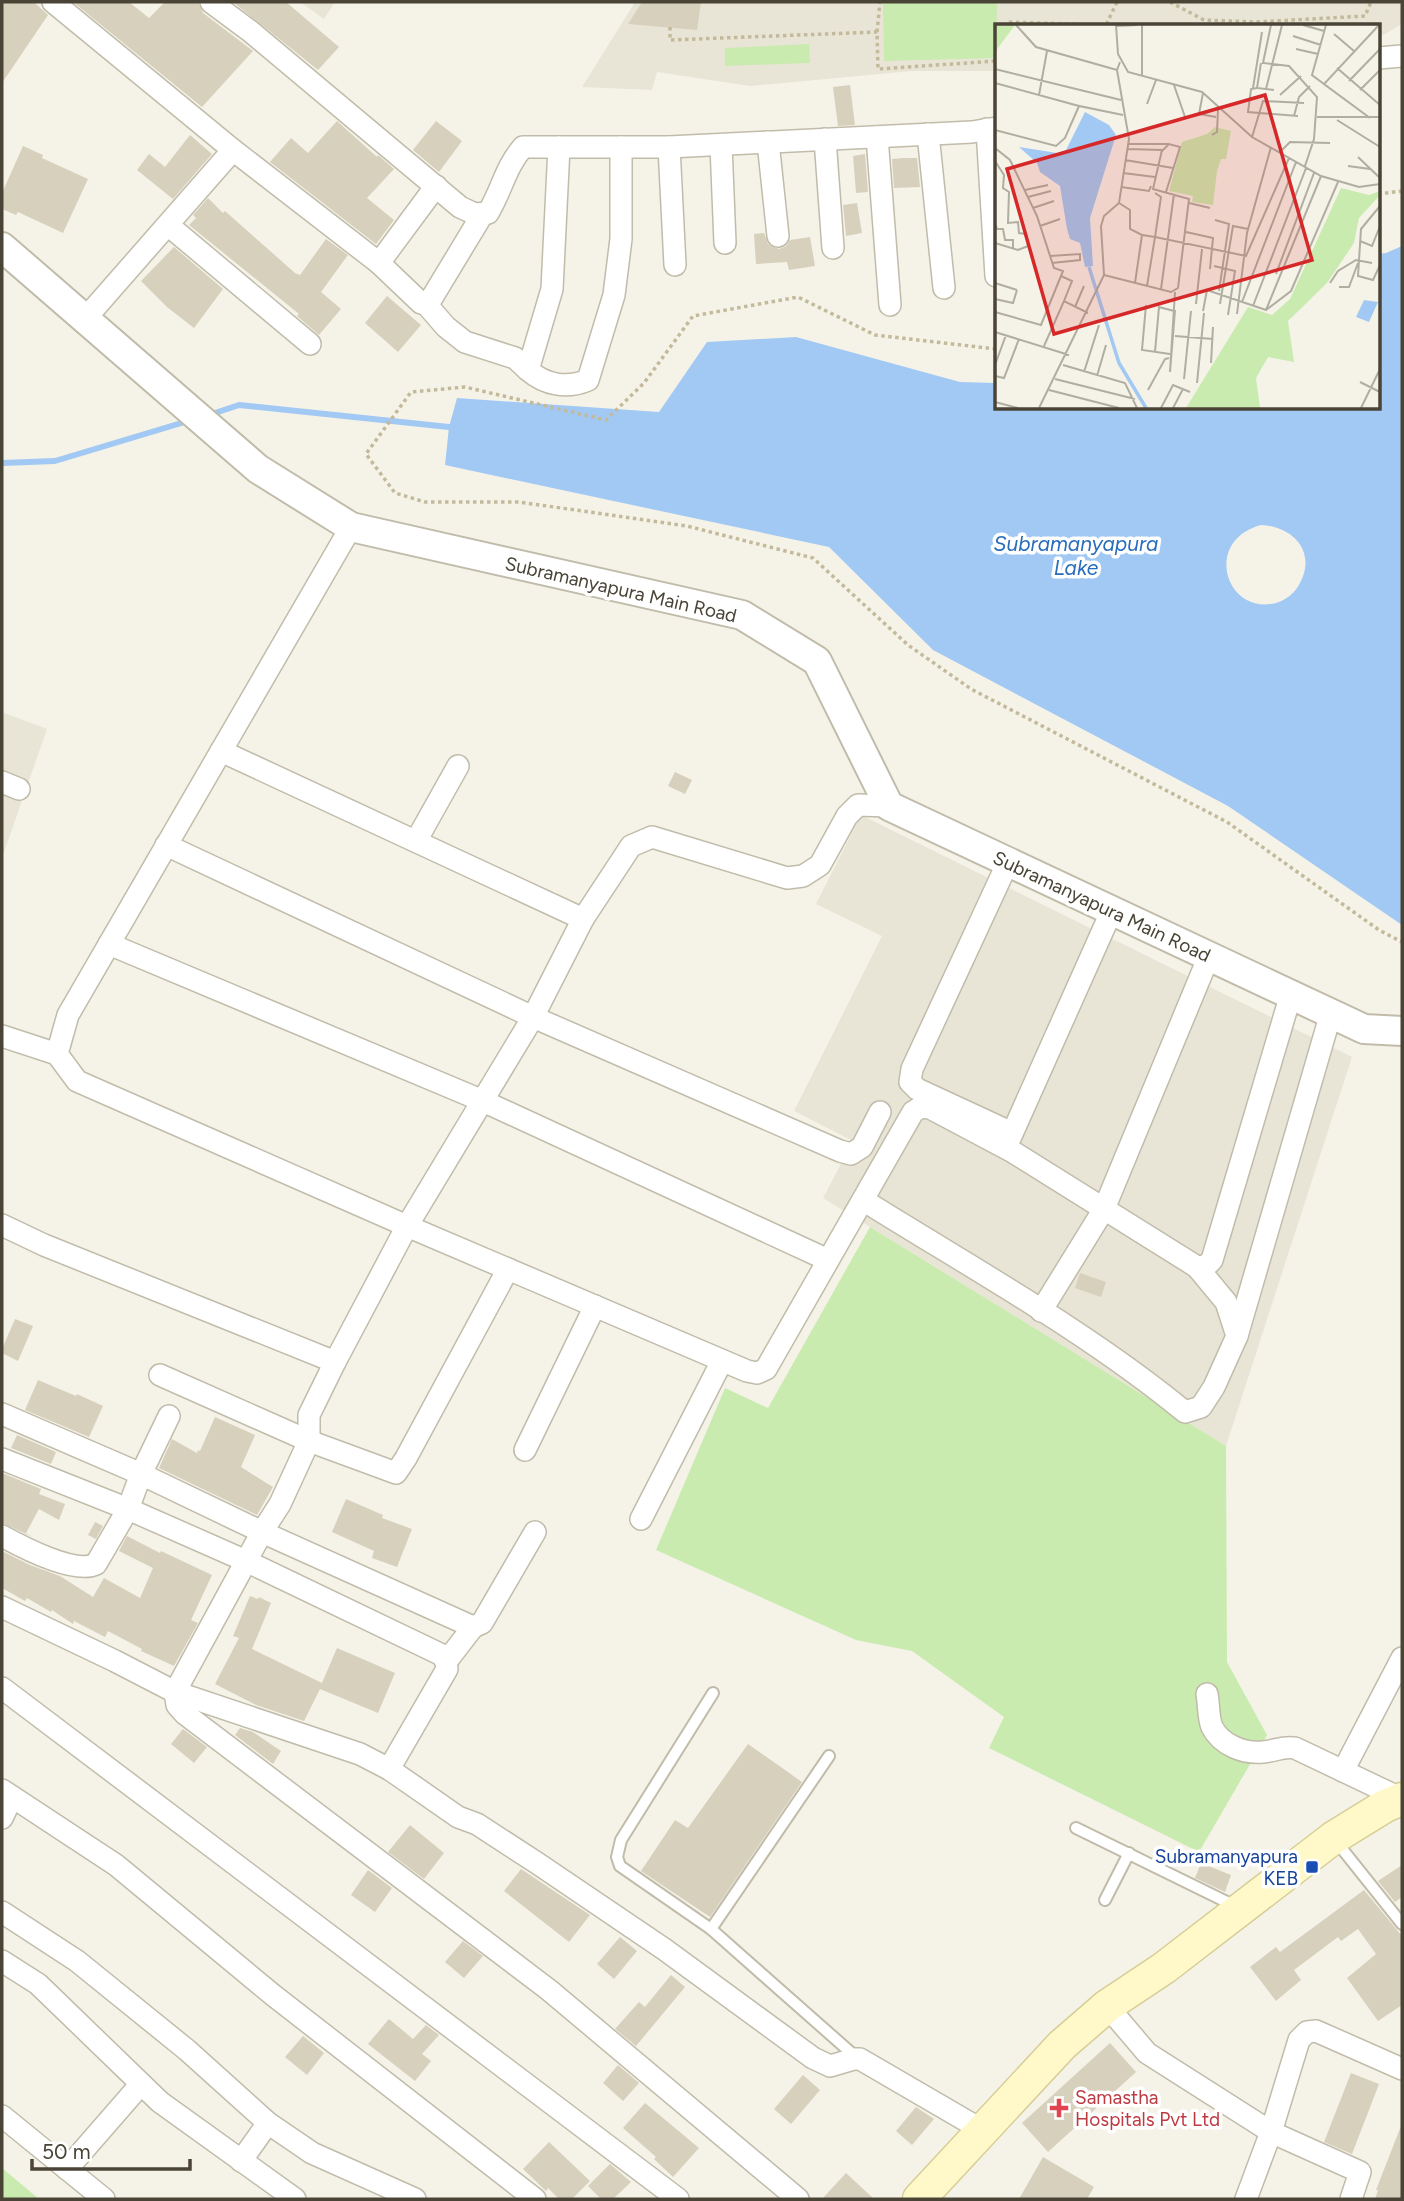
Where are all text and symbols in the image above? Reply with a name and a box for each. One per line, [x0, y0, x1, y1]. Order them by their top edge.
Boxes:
inset map [995, 24, 1380, 410]
water label: Subramanyapura Lake [994, 531, 1158, 580]
street label: Subramanyapura Main Road [503, 552, 739, 627]
street label: Subramanyapura Main Road [989, 846, 1214, 967]
place label: Subramanyapura KEB [1155, 1845, 1298, 1890]
marker: Subramanyapura KEB [1304, 1859, 1320, 1875]
place label: Samastha Hospitals Pvt Ltd [1075, 2086, 1220, 2131]
marker: Samastha Hospitals Pvt Ltd [1049, 2098, 1069, 2118]
scale bar [32, 2128, 189, 2172]
text: 50 m [42, 2139, 91, 2164]

